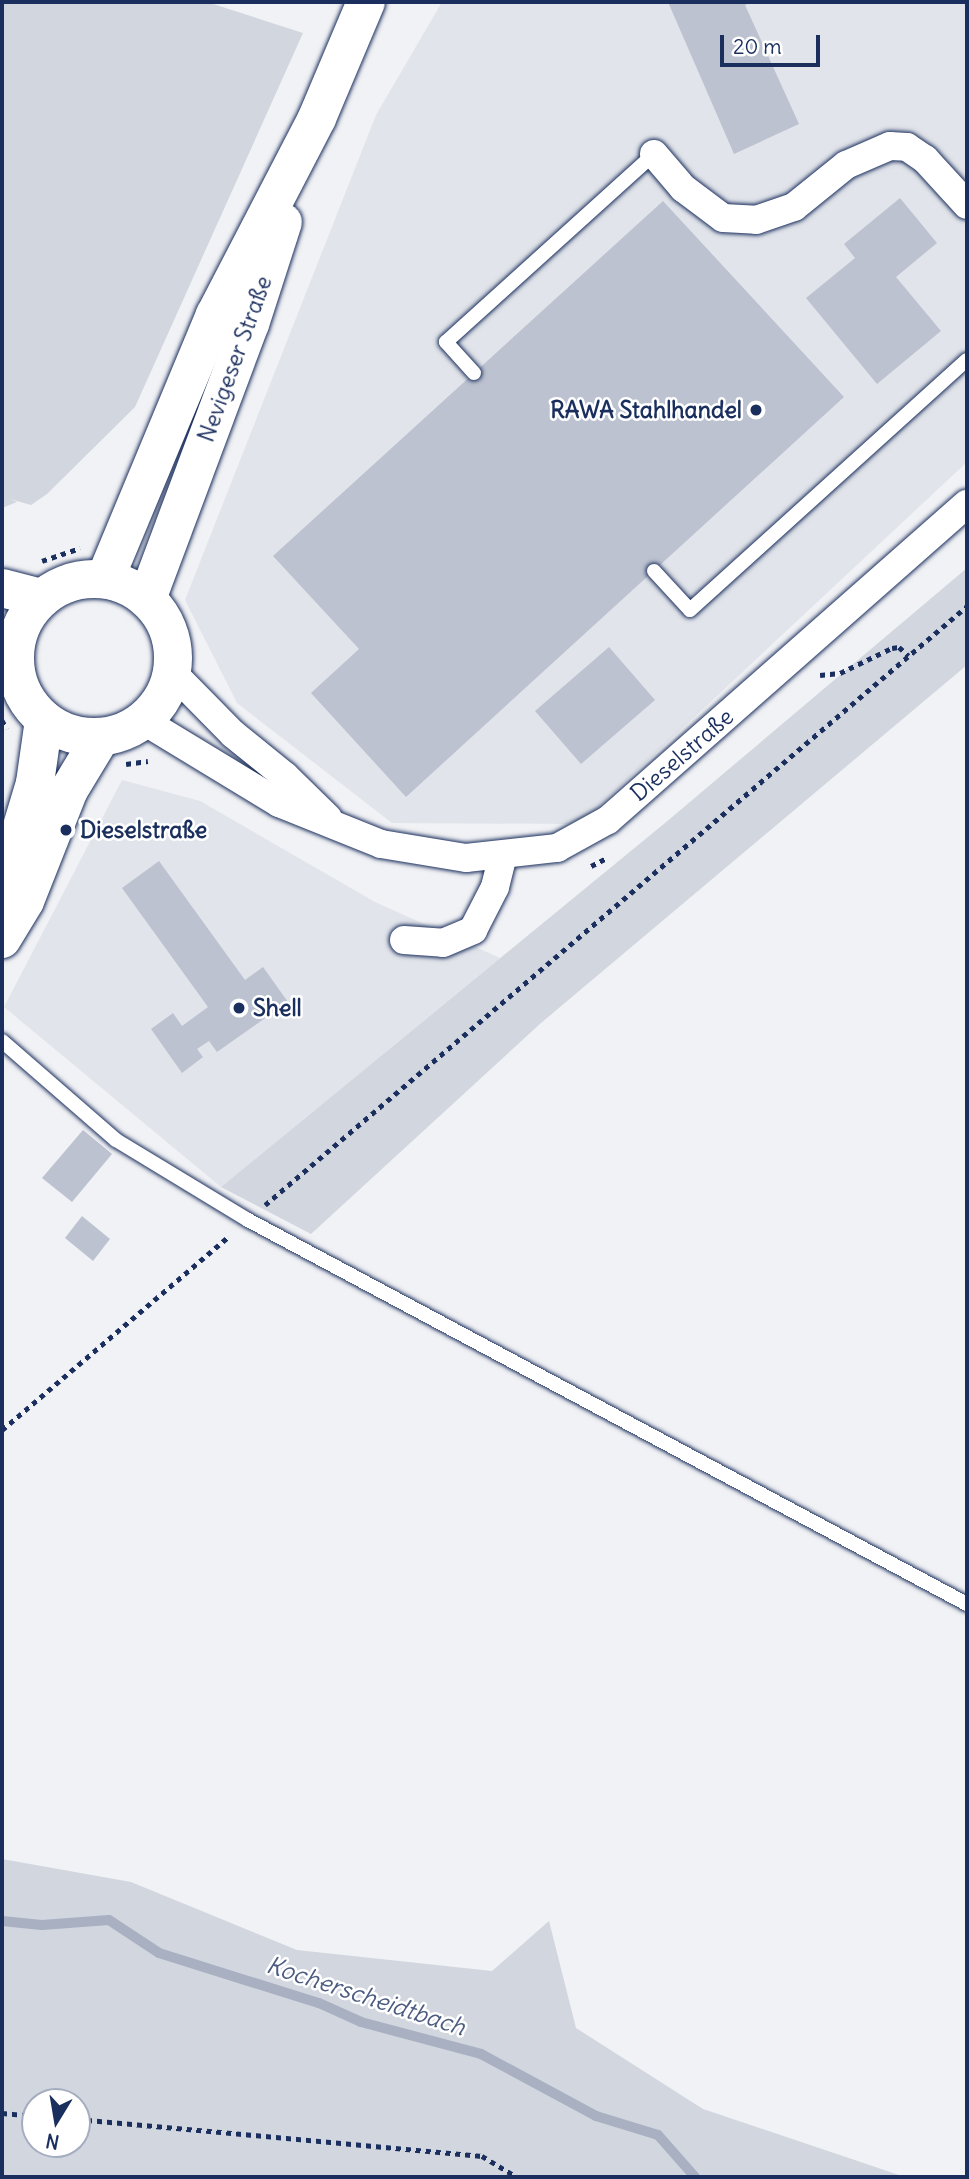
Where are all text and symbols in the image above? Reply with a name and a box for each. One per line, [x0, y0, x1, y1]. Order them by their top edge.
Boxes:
scale bar [724, 21, 824, 65]
text: 20 m [733, 33, 782, 60]
street label: Nevigeser Straße [192, 272, 278, 446]
place label: RAWA Stahlhandel [550, 396, 742, 424]
marker: RAWA Stahlhandel [748, 402, 764, 418]
street label: Dieselstraße [625, 703, 739, 807]
place label: Dieselstraße [80, 816, 207, 844]
marker: Dieselstraße [58, 822, 74, 838]
place label: Shell [253, 994, 302, 1022]
marker: Shell [231, 1000, 247, 1016]
water label: Kocherscheidtbach [263, 1950, 469, 2042]
north arrow [21, 2088, 91, 2158]
text: N [44, 2129, 61, 2155]

